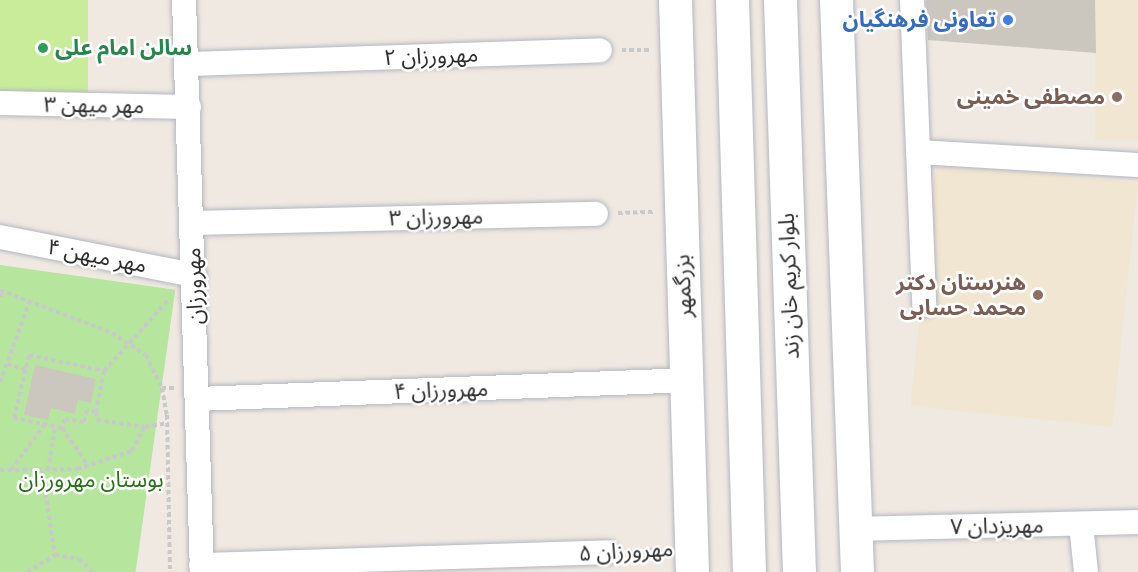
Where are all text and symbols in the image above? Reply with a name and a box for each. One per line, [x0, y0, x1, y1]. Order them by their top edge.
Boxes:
place label: تعاونی فرهنگیان [842, 7, 996, 33]
marker: تعاونی فرهنگیان [1001, 13, 1015, 27]
place label: سالن امام علی [55, 35, 192, 61]
marker: سالن امام علی [36, 41, 50, 55]
street label: مهرورزان ۲ [383, 41, 479, 71]
place label: مصطفی خمینی [957, 84, 1105, 110]
marker: مصطفی خمینی [1110, 90, 1124, 104]
street label: مهر میهن ۳ [43, 91, 145, 119]
street label: مهرورزان ۳ [388, 203, 484, 231]
street label: بلوار کریم خان زند [773, 212, 805, 360]
street label: مهر میهن ۴ [45, 233, 149, 279]
street label: مهرورزان [179, 247, 209, 325]
street label: بزرگمهر [669, 254, 697, 318]
place label: هنرستان دکتر محمد حسابی [896, 269, 1026, 320]
marker: هنرستان دکتر محمد حسابی [1031, 288, 1045, 302]
street label: مهرورزان ۴ [393, 375, 489, 405]
park label: بوستان مهرورزان [18, 467, 164, 493]
street label: مهریزدان ۷ [950, 512, 1044, 540]
street label: مهرورزان ۵ [578, 535, 674, 567]

